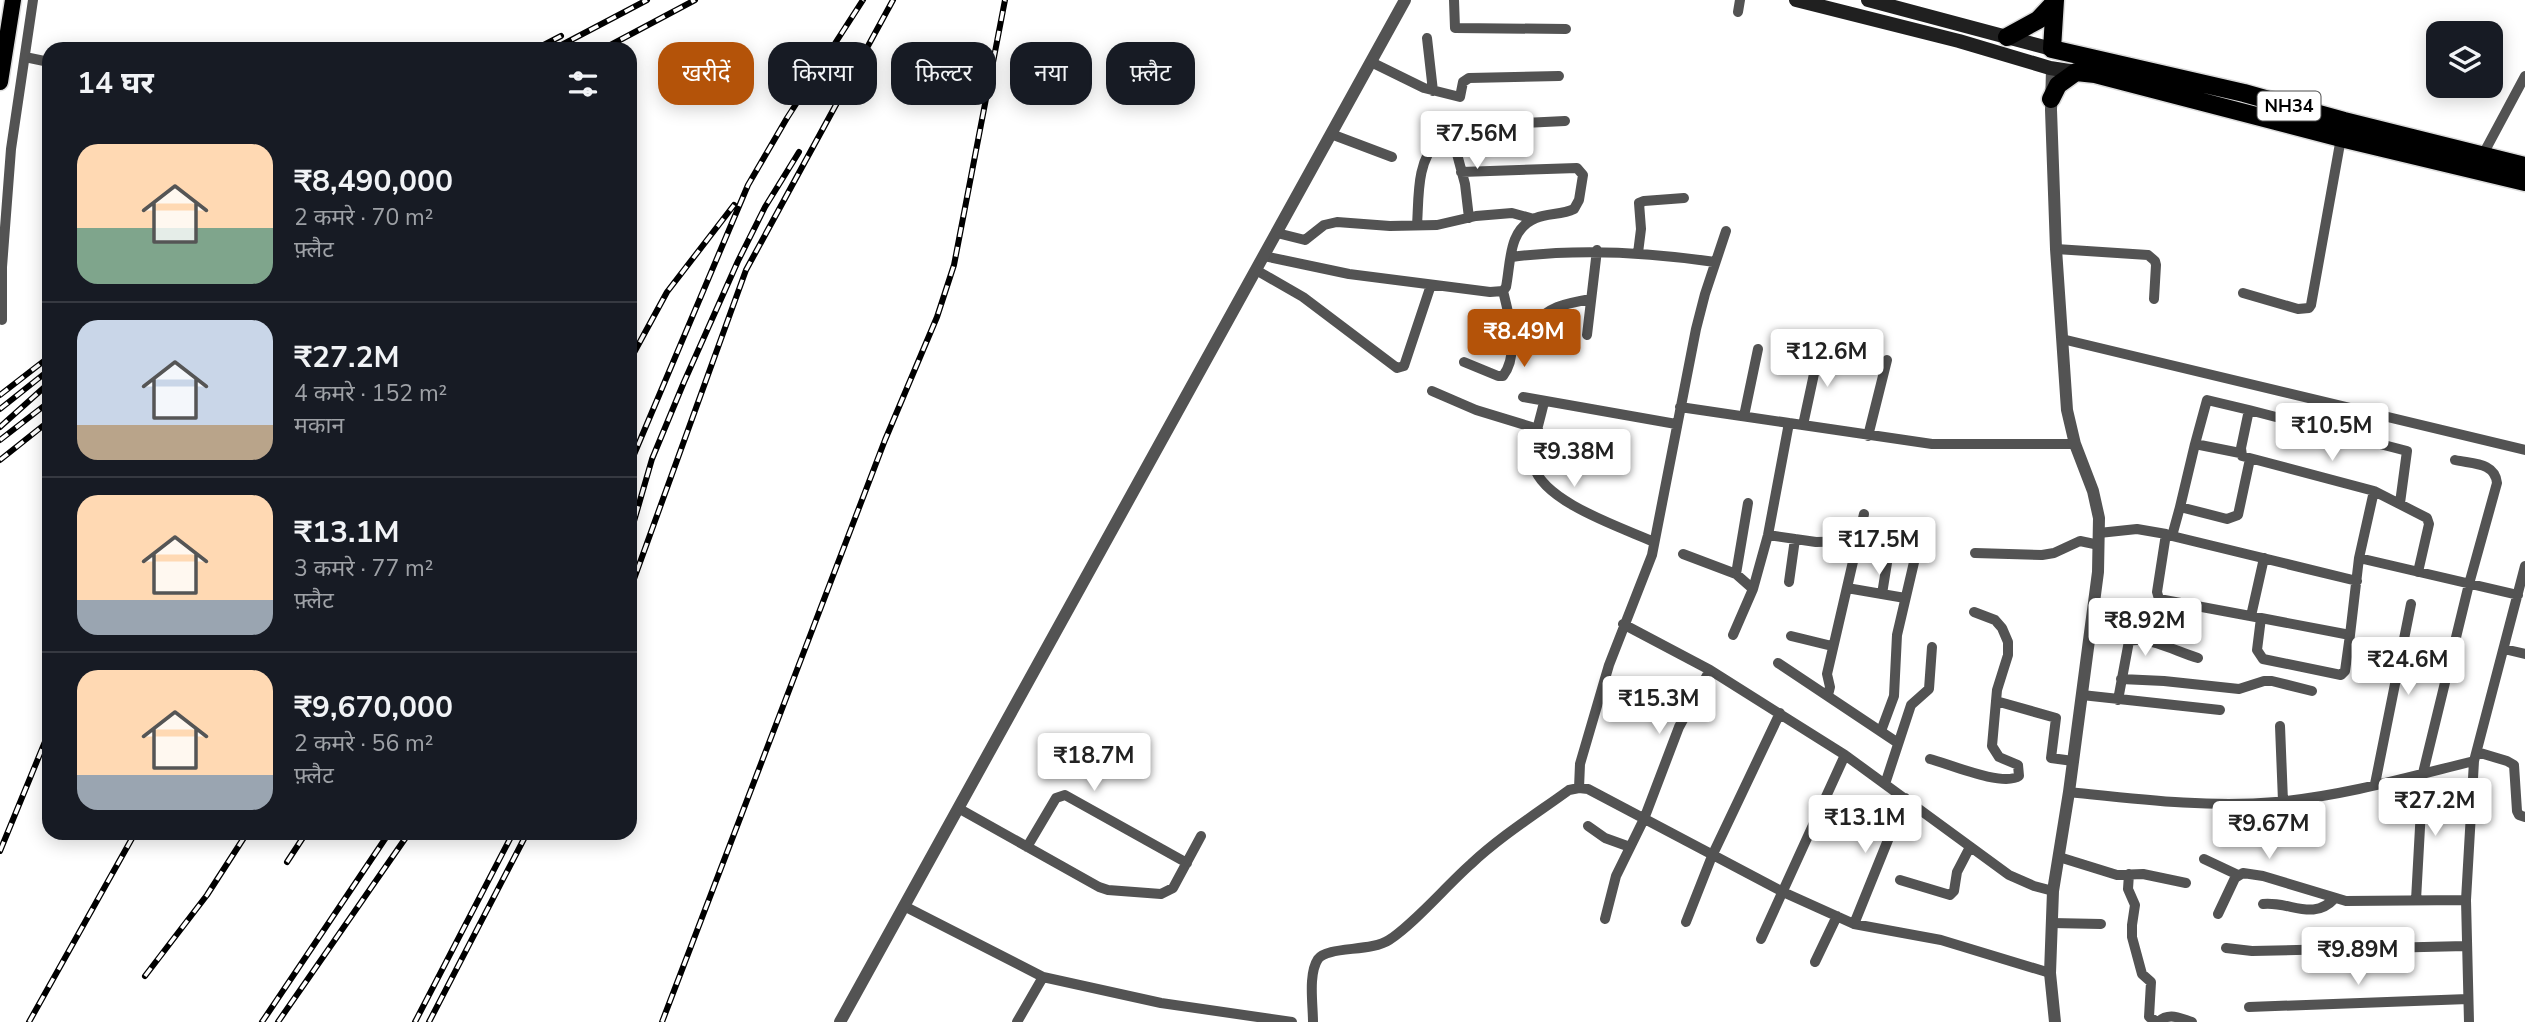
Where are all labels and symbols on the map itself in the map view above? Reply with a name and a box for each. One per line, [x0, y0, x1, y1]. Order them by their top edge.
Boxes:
road number: NH34 [2258, 92, 2320, 120]
pin: ₹7.56M [1420, 111, 1534, 171]
pin: ₹8.49M [1467, 310, 1581, 369]
pin: ₹12.6M [1770, 330, 1884, 389]
pin: ₹10.5M [2275, 404, 2389, 463]
pin: ₹9.38M [1517, 430, 1631, 489]
pin: ₹17.5M [1822, 518, 1936, 577]
pin: ₹8.92M [2088, 598, 2202, 658]
pin: ₹24.6M [2351, 638, 2465, 697]
pin: ₹15.3M [1602, 676, 1716, 736]
pin: ₹18.7M [1037, 734, 1151, 793]
pin: ₹27.2M [2378, 778, 2492, 838]
pin: ₹13.1M [1808, 796, 1922, 855]
pin: ₹9.67M [2212, 802, 2326, 861]
pin: ₹9.89M [2301, 928, 2415, 987]

